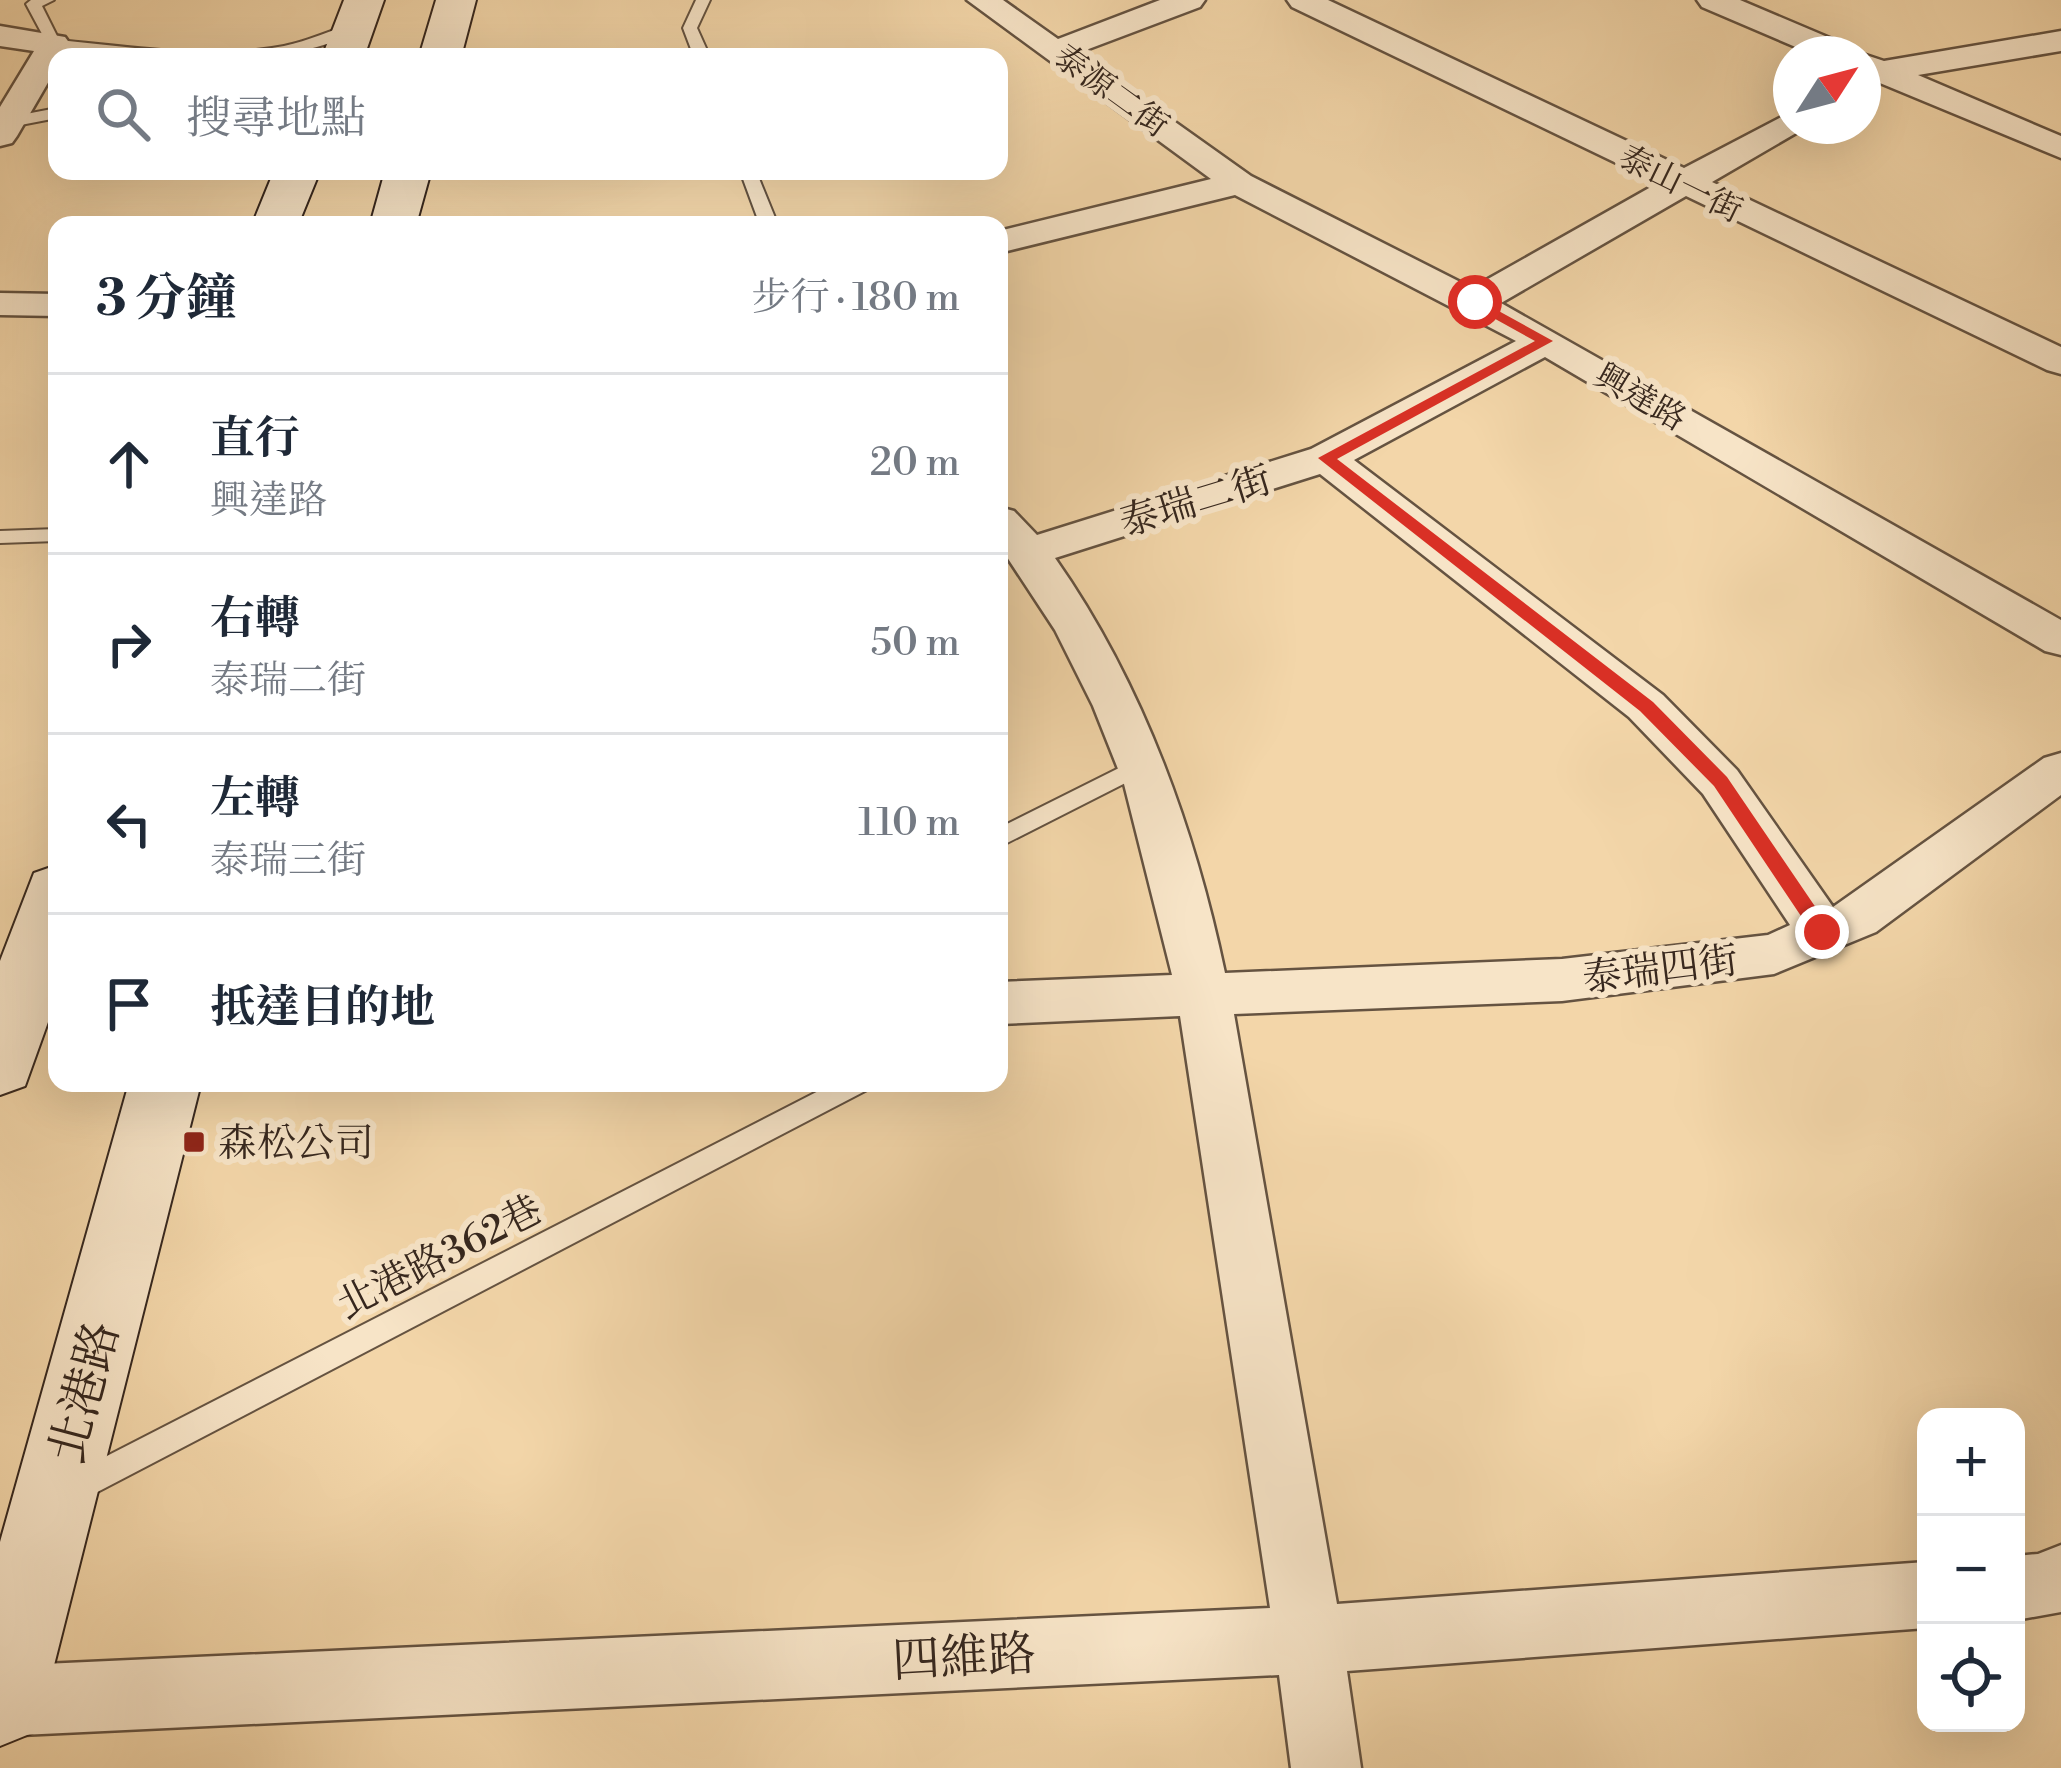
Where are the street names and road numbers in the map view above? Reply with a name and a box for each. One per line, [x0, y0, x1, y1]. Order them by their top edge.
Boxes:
street label: 泰源二街 [1045, 37, 1176, 147]
street label: 泰山一街 [1612, 138, 1748, 233]
street label: 興達路 [1587, 356, 1693, 441]
street label: 泰瑞二街 [1114, 456, 1277, 549]
street label: 泰瑞四街 [1580, 937, 1741, 1004]
street label: 北港路362巷 [329, 1186, 551, 1331]
street label: 北港路 [38, 1315, 134, 1470]
street label: 四維路 [891, 1625, 1038, 1693]

